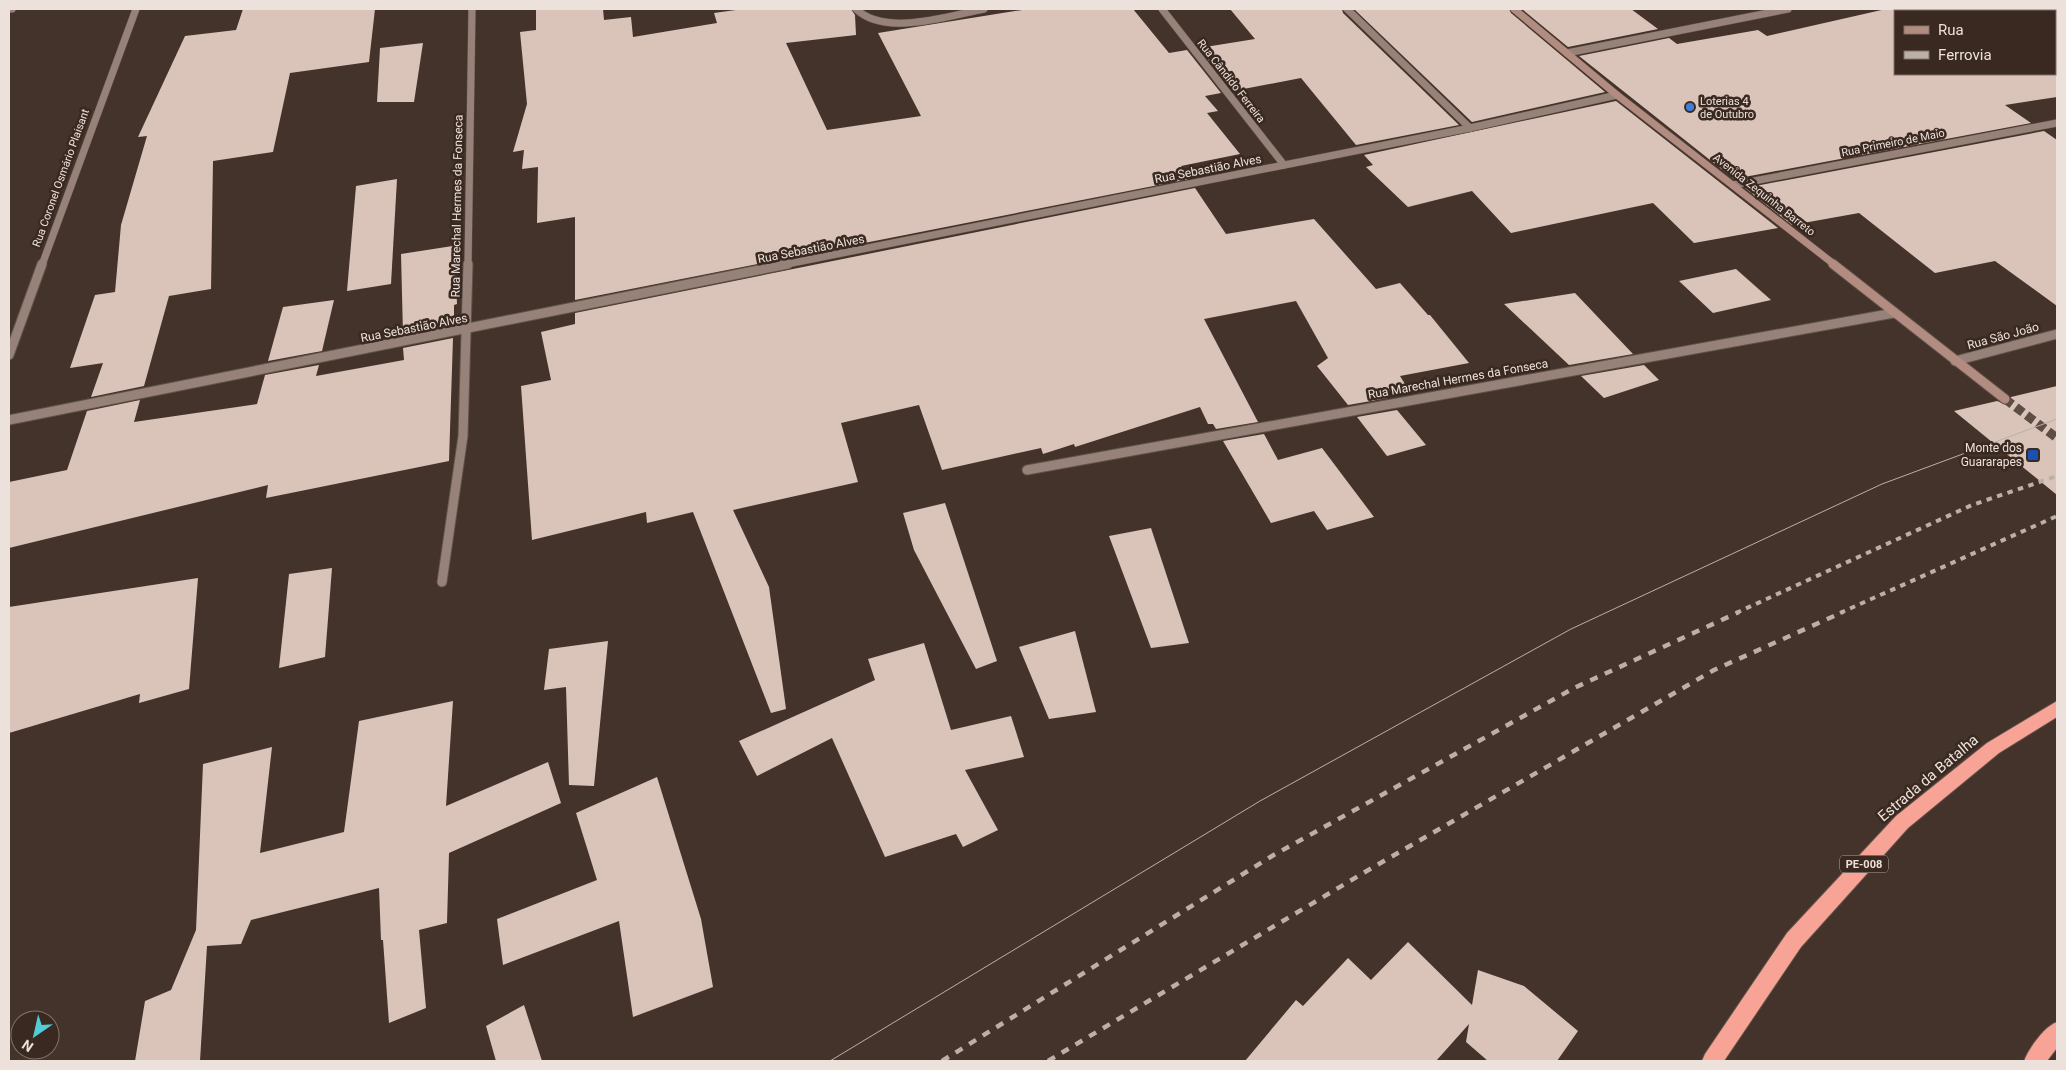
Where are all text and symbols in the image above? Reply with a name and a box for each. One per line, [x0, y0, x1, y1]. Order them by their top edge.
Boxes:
legend [1894, 10, 2056, 75]
text: Rua [1938, 21, 1964, 39]
street label: Rua Cândido Ferreira [1194, 37, 1268, 125]
text: Ferrovia [1938, 46, 1992, 64]
place label: Loterias 4 de Outubro [1700, 95, 1754, 121]
marker: Loterias 4 de Outubro [1684, 101, 1696, 113]
street label: Rua Coronel Osmário Plaisant [30, 107, 92, 249]
street label: Rua Marechal Hermes da Fonseca [448, 114, 466, 298]
street label: Rua Primeiro de Maio [1840, 127, 1946, 159]
street label: Avenida Zequinha Barreto [1711, 151, 1817, 239]
street label: Rua Sebastião Alves [1153, 152, 1263, 186]
street label: Rua Sebastião Alves [756, 232, 866, 266]
street label: Rua Sebastião Alves [359, 311, 469, 345]
street label: Rua São João [1966, 320, 2041, 352]
street label: Rua Marechal Hermes da Fonseca [1367, 356, 1549, 402]
place label: Monte dos Guararapes [1961, 441, 2022, 469]
marker: Monte dos Guararapes [2026, 448, 2040, 462]
street label: Estrada da Batalha [1874, 731, 1982, 825]
road number: PE-008 [1840, 856, 1888, 872]
north arrow [10, 1010, 60, 1060]
text: N [19, 1036, 36, 1055]

